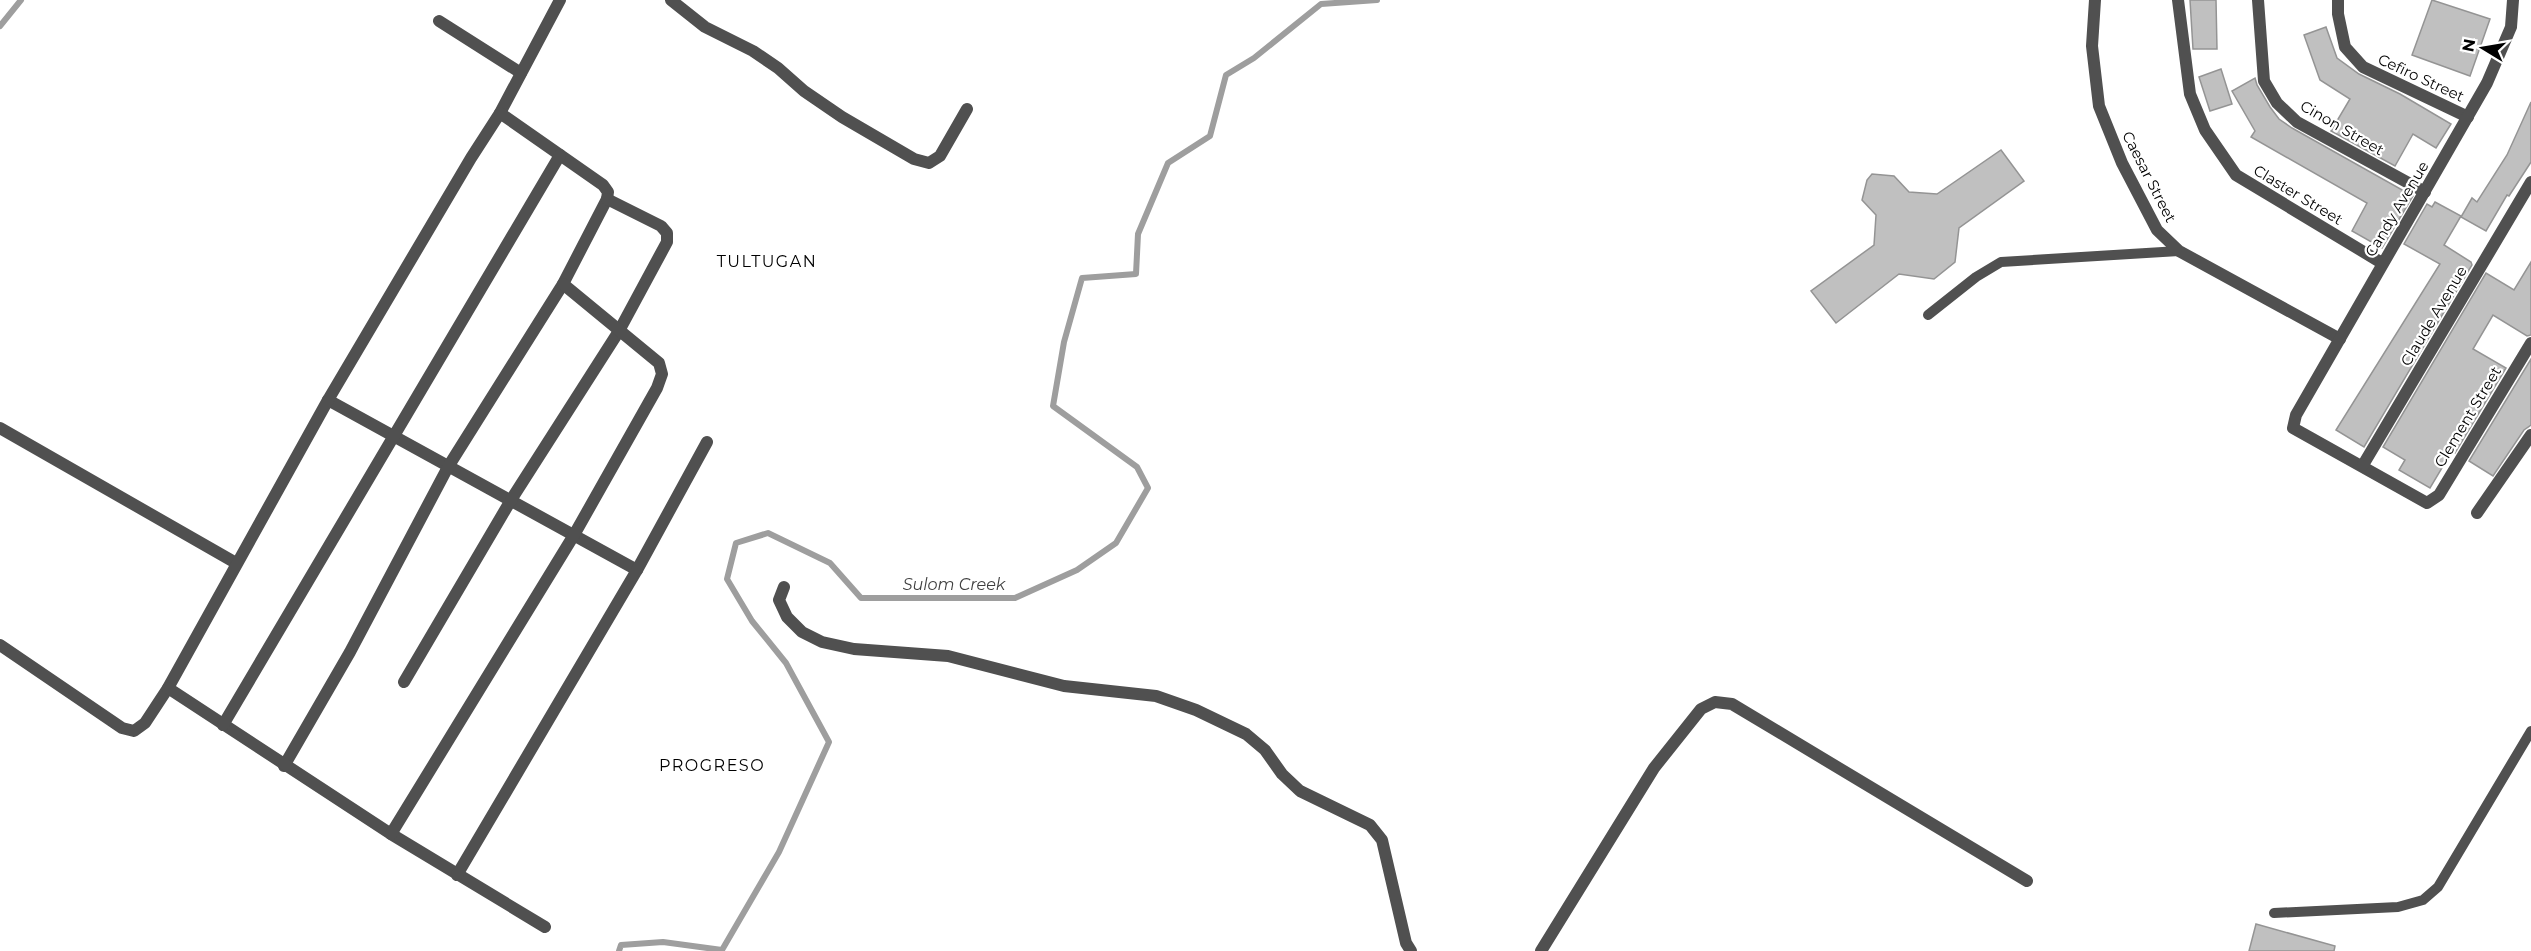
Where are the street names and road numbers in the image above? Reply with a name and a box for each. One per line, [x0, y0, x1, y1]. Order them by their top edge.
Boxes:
street label: Cefiro Street [2375, 49, 2467, 106]
street label: Cinon Street [2297, 96, 2388, 159]
street label: Caesar Street [2118, 128, 2181, 226]
street label: Candy Avenue [2361, 157, 2433, 260]
street label: Claster Street [2250, 160, 2346, 229]
street label: Claude Avenue [2396, 262, 2471, 369]
street label: Clement Street [2430, 363, 2505, 471]

